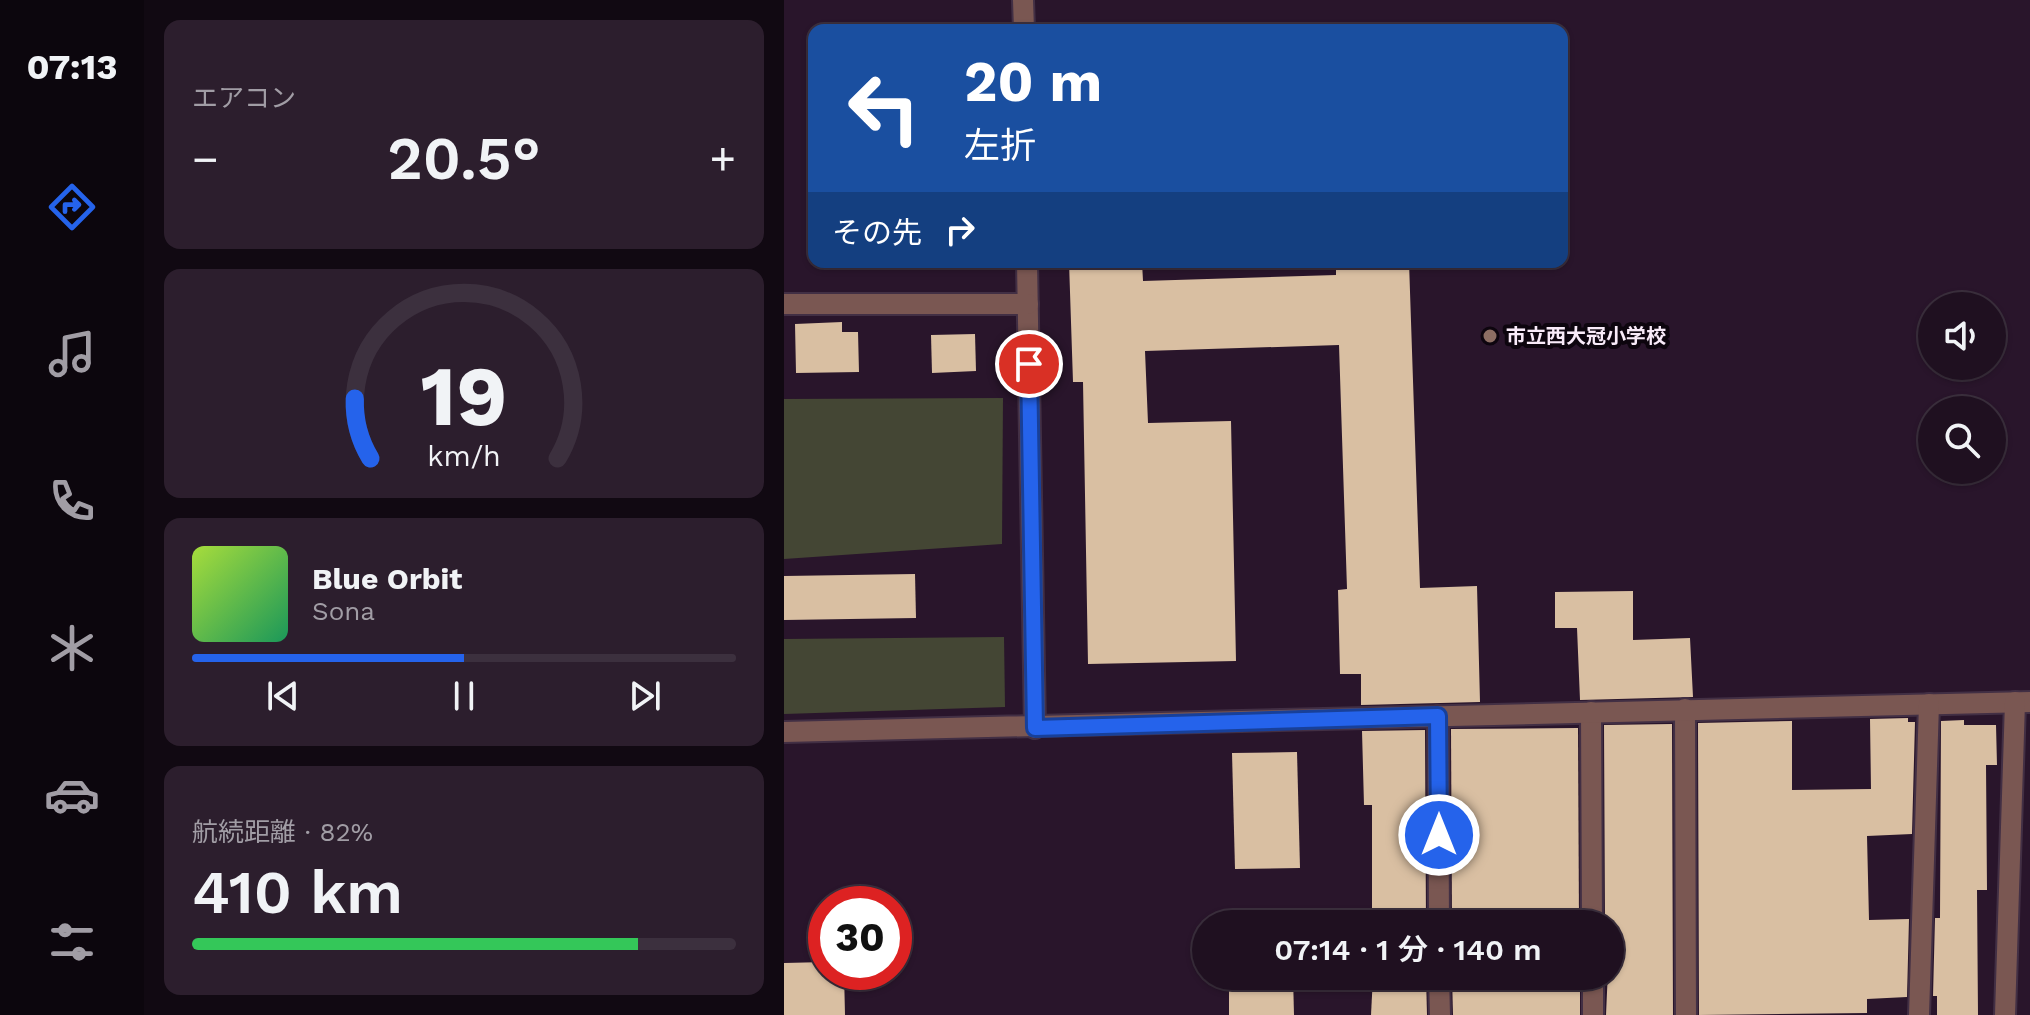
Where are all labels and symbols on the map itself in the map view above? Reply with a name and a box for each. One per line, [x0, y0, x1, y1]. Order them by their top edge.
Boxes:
place label: 市立西大冠小学校 [1506, 324, 1666, 348]
marker: 市立西大冠小学校 [1481, 327, 1499, 345]
pin [995, 330, 1063, 398]
position arrow [1397, 793, 1481, 877]
speed limit sign: 30 [808, 886, 912, 990]

